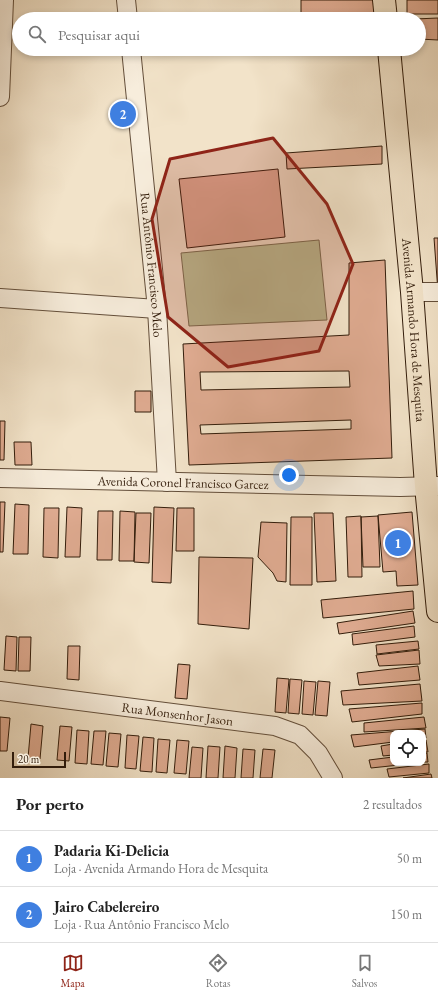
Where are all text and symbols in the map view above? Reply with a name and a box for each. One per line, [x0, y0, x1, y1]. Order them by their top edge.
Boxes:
search box [12, 12, 426, 56]
icon: search [26, 23, 48, 45]
text: Pesquisar aqui [58, 25, 140, 44]
pin: 2 [110, 99, 136, 129]
street label: Rua Antônio Francisco Melo [136, 192, 167, 338]
street label: Avenida Armando Hora de Mesquita [398, 236, 429, 423]
your location [279, 465, 299, 485]
street label: Avenida Coronel Francisco Garcez [96, 472, 269, 493]
pin: 1 [385, 528, 411, 558]
street label: Rua Monsenhor Jason [121, 699, 234, 730]
map controls [390, 730, 426, 766]
button: locate [390, 730, 426, 766]
scale bar [12, 750, 66, 769]
text: 20 m [18, 752, 39, 766]
text: Por perto [16, 793, 84, 815]
text: 2 resultados [363, 796, 422, 813]
text: Padaria Ki-Delicia [54, 841, 169, 860]
text: 1 [26, 850, 32, 867]
text: 50 m [397, 850, 422, 867]
text: Loja · Avenida Armando Hora de Mesquita [54, 860, 268, 877]
text: Jairo Cabelereiro [54, 897, 159, 916]
text: 2 [26, 906, 32, 923]
text: 150 m [391, 906, 422, 923]
text: Loja · Rua Antônio Francisco Melo [54, 916, 229, 933]
tab: Mapa [61, 952, 85, 990]
tab: Rotas [206, 952, 230, 990]
tab: Salvos [352, 952, 377, 990]

